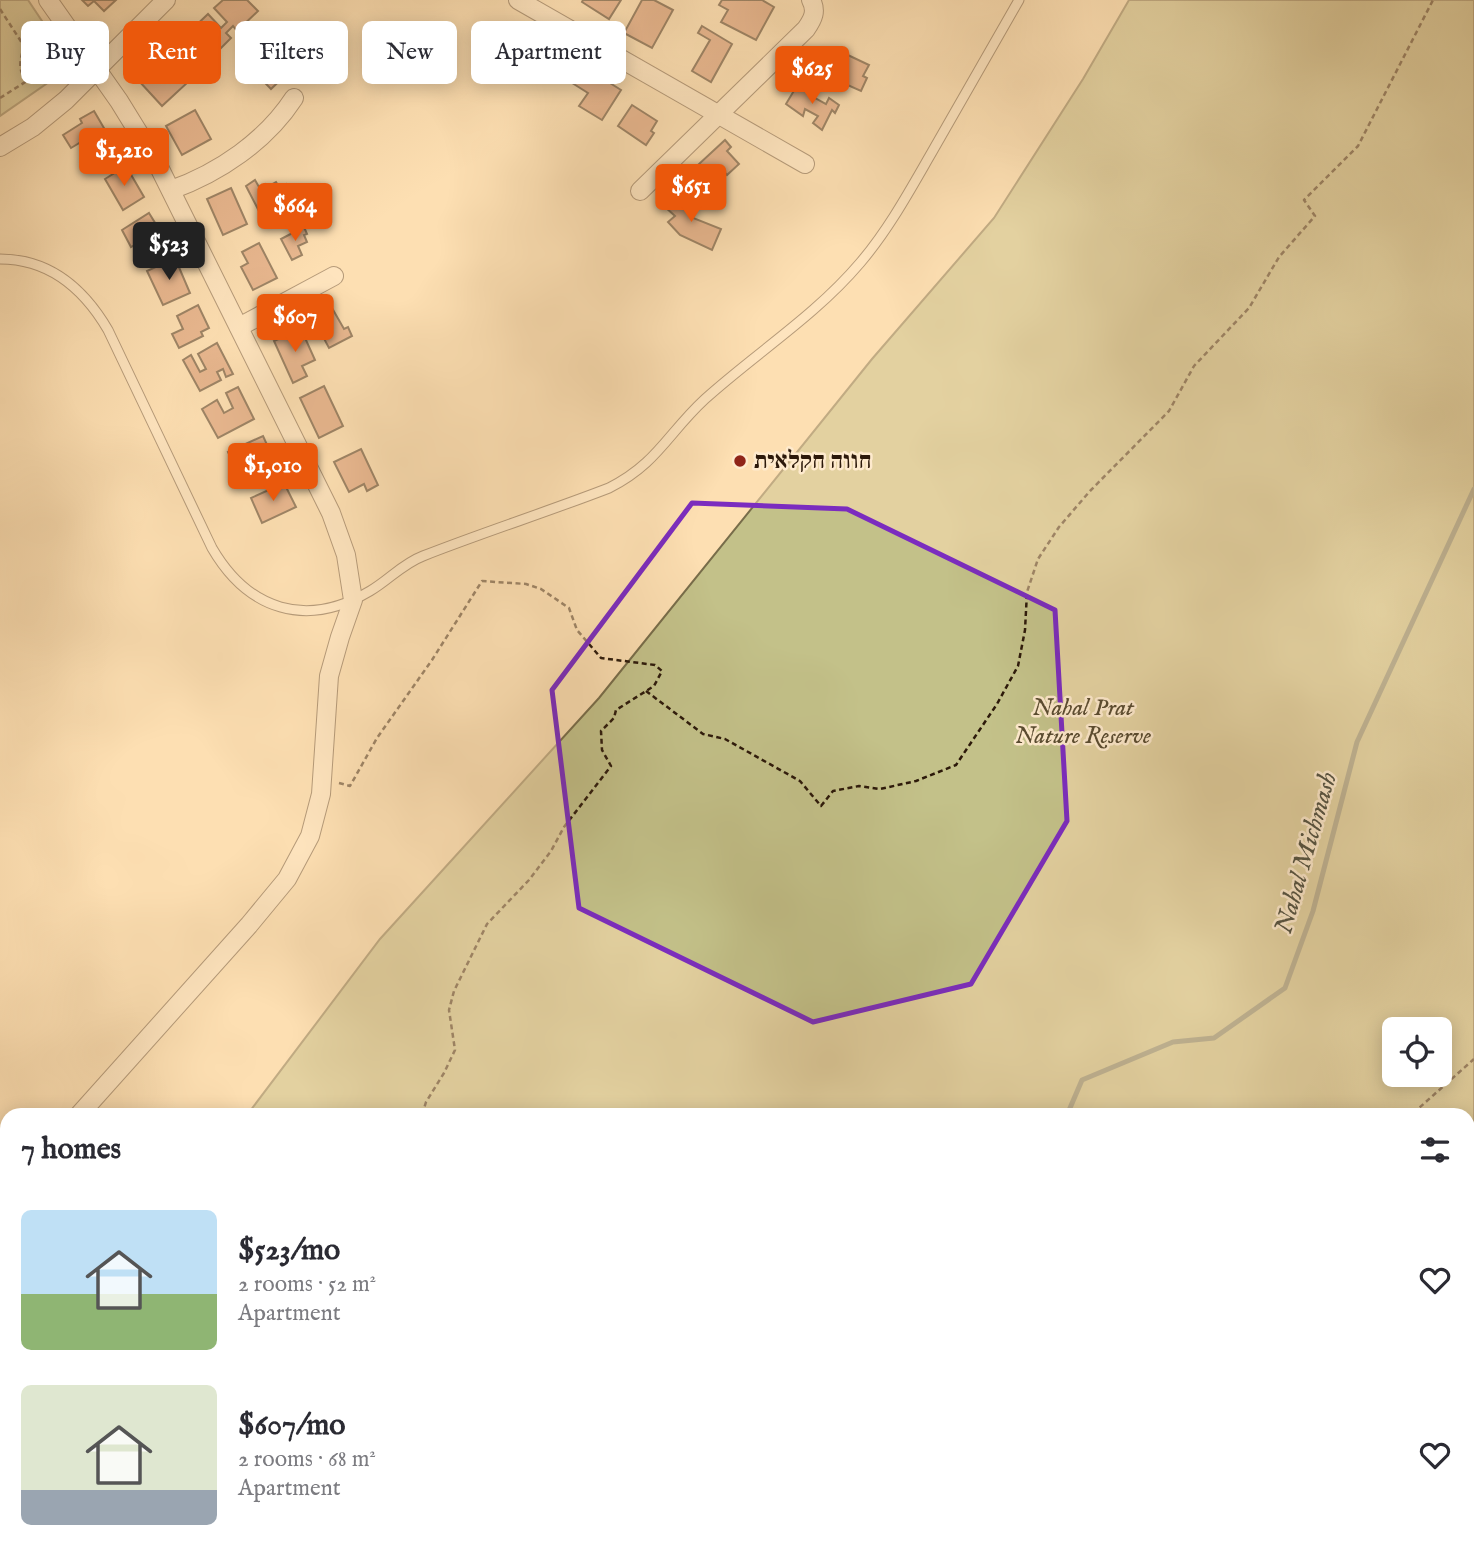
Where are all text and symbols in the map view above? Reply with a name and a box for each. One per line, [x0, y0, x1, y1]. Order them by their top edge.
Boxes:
chip: Buy [21, 21, 109, 84]
chip: Rent [123, 21, 221, 84]
chip: Filters [235, 21, 348, 84]
chip: New [362, 21, 457, 84]
chip: Apartment [471, 21, 626, 84]
pin: $625 [771, 46, 853, 106]
text: $625 [791, 54, 833, 83]
pin: $1,210 [67, 128, 181, 188]
text: $1,210 [95, 136, 153, 165]
pin: $651 [650, 164, 732, 224]
text: $651 [671, 172, 711, 201]
pin: $664 [254, 184, 336, 243]
text: $664 [273, 191, 317, 220]
pin: $523 [128, 222, 210, 282]
text: $523 [149, 230, 189, 259]
pin: $607 [254, 294, 336, 354]
text: $607 [273, 302, 317, 331]
pin: $1,010 [216, 444, 330, 503]
place label: חווה חקלאית [754, 446, 872, 477]
text: $1,010 [244, 451, 302, 480]
marker: חווה חקלאית [732, 453, 748, 469]
park label: Nahal Prat Nature Reserve [1015, 693, 1151, 752]
water label: Nahal Michmash [1267, 768, 1345, 938]
map controls [1382, 1017, 1452, 1087]
button: locate [1382, 1017, 1452, 1087]
text: 7 homes [21, 1131, 121, 1169]
icon: filters [1416, 1131, 1454, 1169]
text: $523/mo [238, 1232, 340, 1270]
icon: home [77, 1238, 161, 1322]
icon: heart [1416, 1261, 1454, 1299]
text: 2 rooms · 52 m² [238, 1270, 376, 1299]
text: Apartment [238, 1299, 341, 1328]
text: $607/mo [238, 1407, 346, 1445]
icon: home [77, 1413, 161, 1497]
icon: heart [1416, 1436, 1454, 1474]
text: 2 rooms · 68 m² [238, 1445, 376, 1474]
text: Apartment [238, 1474, 341, 1503]

